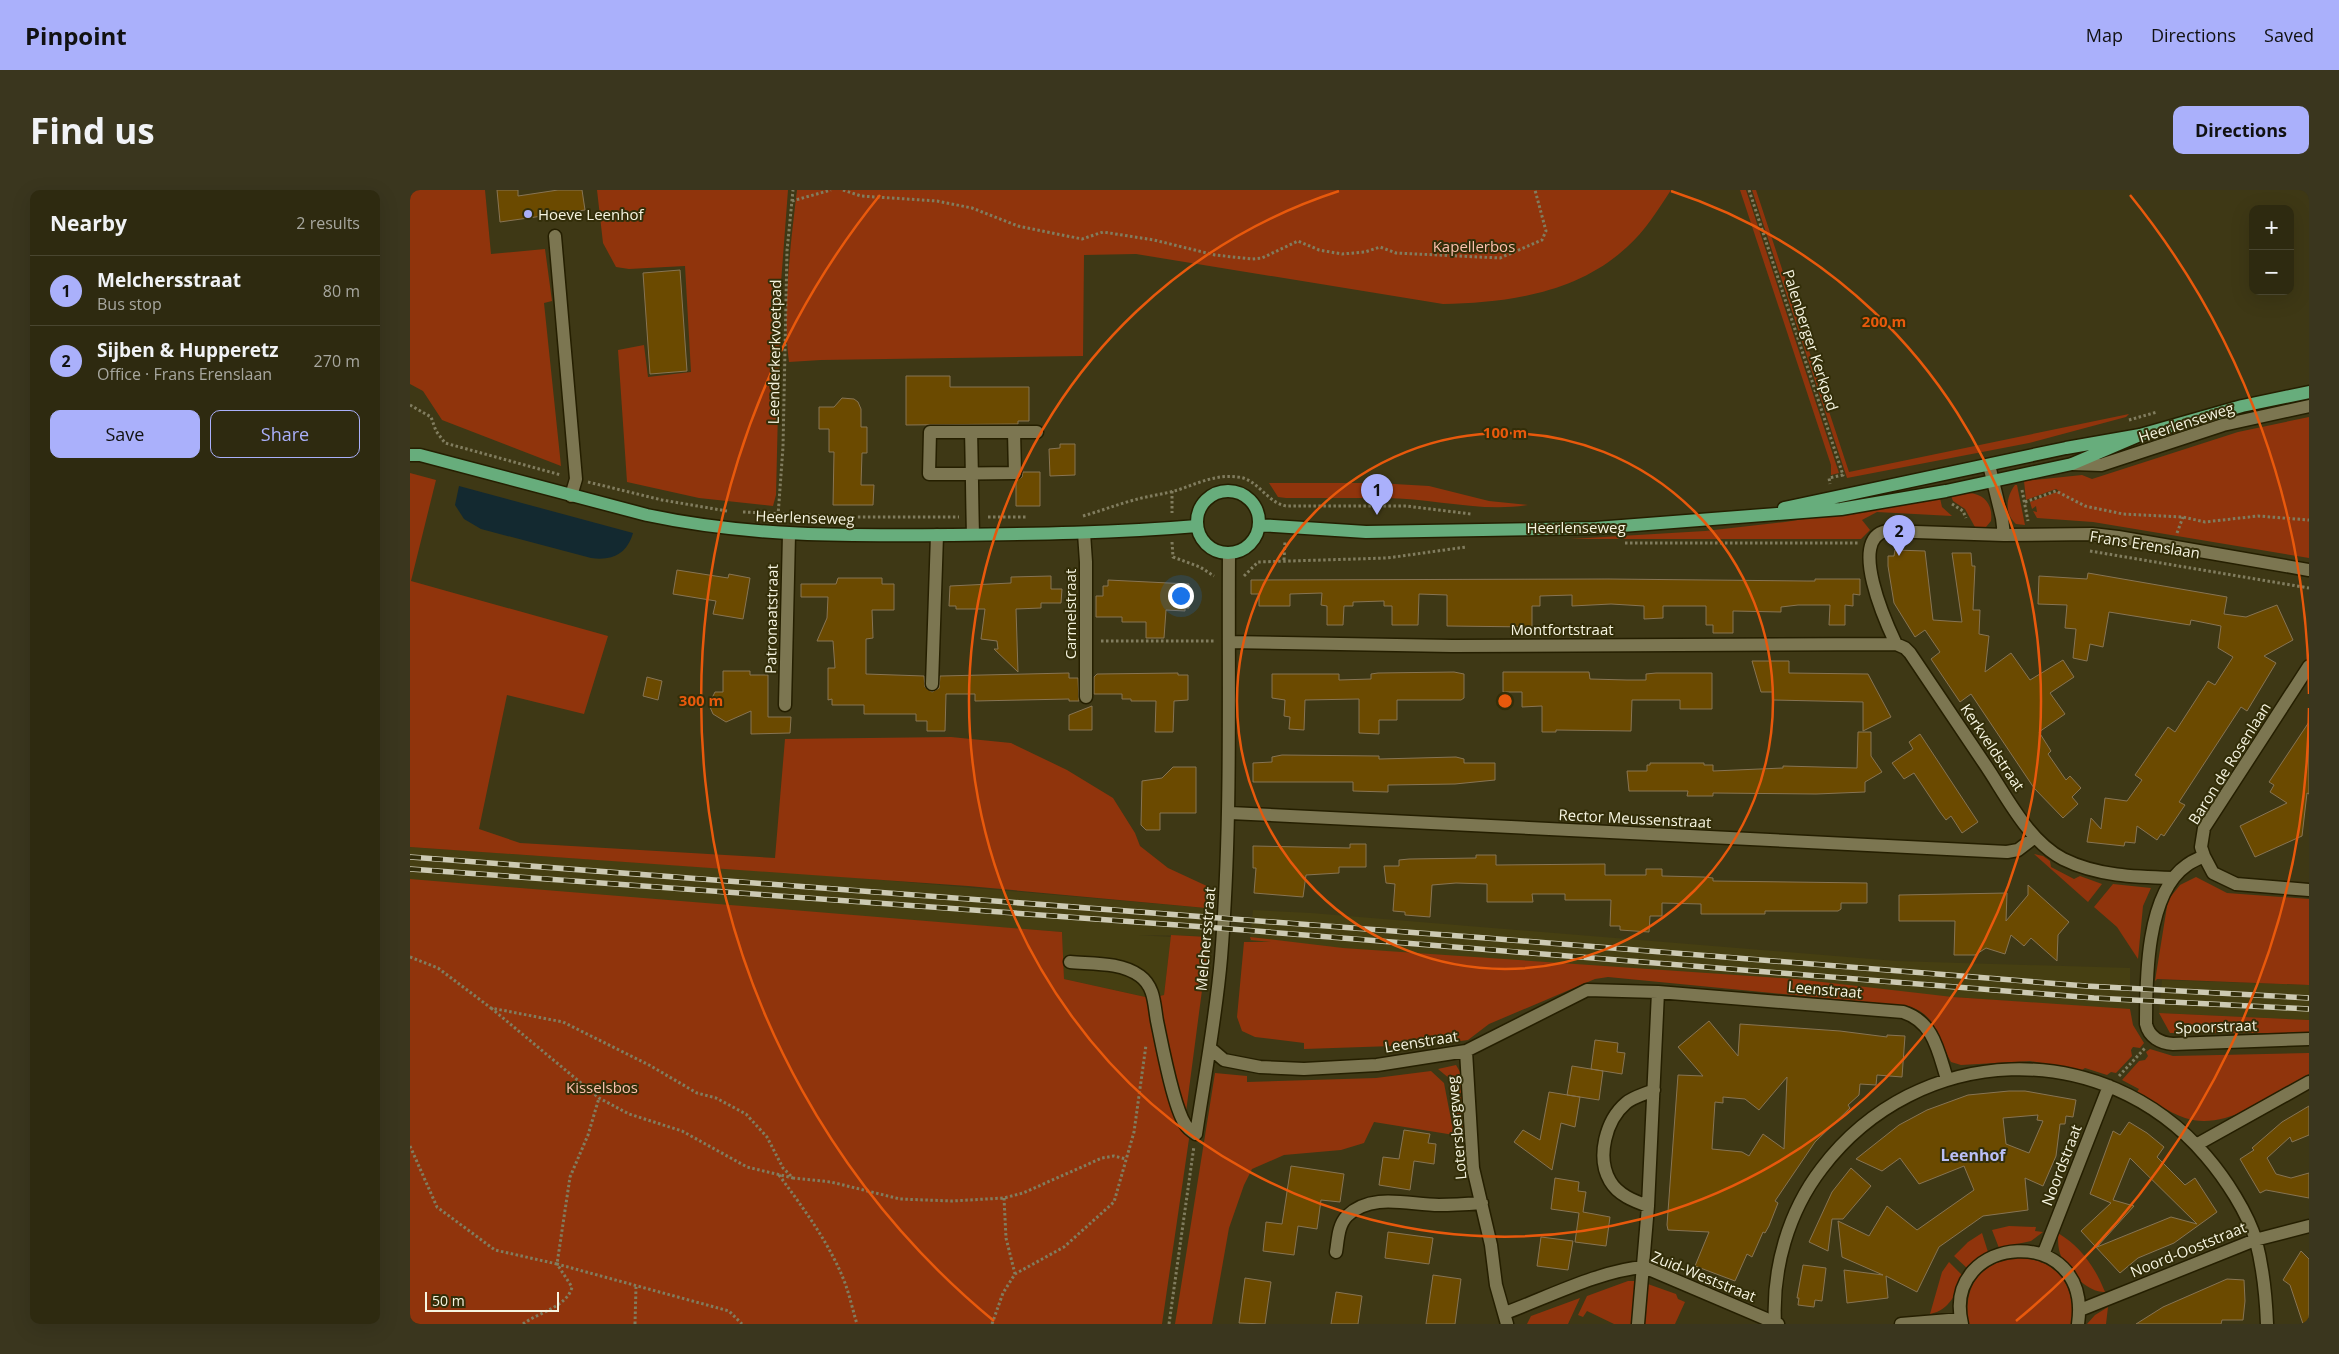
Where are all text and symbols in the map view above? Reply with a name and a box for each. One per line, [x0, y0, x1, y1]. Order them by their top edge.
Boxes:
text: Pinpoint [25, 19, 127, 52]
text: Map [2086, 23, 2123, 47]
text: Directions [2151, 23, 2236, 47]
text: Saved [2264, 23, 2314, 47]
button: Directions [2173, 106, 2309, 154]
text: Find us [30, 107, 155, 154]
place label: Hoeve Leenhof [538, 204, 644, 224]
map controls [2249, 205, 2294, 295]
button: + [2249, 205, 2294, 250]
marker: Hoeve Leenhof [522, 208, 534, 220]
text: Nearby [50, 209, 127, 237]
text: 2 results [296, 212, 360, 234]
park label: Kapellerbos [1433, 236, 1515, 256]
button: − [2249, 250, 2294, 295]
text: Melchersstraat [97, 267, 241, 293]
street label: Palenberger Kerkpad [1779, 267, 1843, 413]
street label: Leenderkerkvoetpad [763, 279, 785, 425]
text: 1 [61, 280, 71, 302]
text: 80 m [323, 280, 360, 302]
text: Bus stop [97, 293, 162, 315]
text: 200 m [1862, 311, 1906, 331]
text: Sijben & Hupperetz [97, 337, 279, 363]
text: 2 [61, 350, 71, 372]
text: 270 m [314, 350, 360, 372]
text: Office · Frans Erenslaan [97, 363, 272, 385]
street label: Heerlenseweg [2136, 397, 2236, 447]
button: Save [50, 410, 200, 458]
button: Share [210, 410, 360, 458]
text: 100 m [1483, 422, 1527, 442]
pin: 1 [1361, 474, 1393, 515]
street label: Heerlenseweg [755, 505, 855, 529]
pin: 2 [1883, 515, 1915, 556]
street label: Heerlenseweg [1526, 517, 1626, 537]
street label: Frans Erenslaan [2088, 525, 2202, 563]
street label: Patronaatstraat [760, 564, 782, 674]
street label: Carmelstraat [1060, 569, 1080, 659]
your location [1168, 583, 1194, 609]
street label: Montfortstraat [1510, 619, 1614, 639]
text: 300 m [679, 690, 723, 710]
centre of rings [1496, 692, 1514, 710]
street label: Baron de Rosenlaan [2183, 698, 2275, 828]
street label: Kerkveldstraat [1956, 699, 2030, 795]
street label: Rector Meussenstraat [1558, 804, 1712, 832]
street label: Melchersstraat [1190, 886, 1220, 992]
street label: Leenstraat [1787, 976, 1863, 1002]
street label: Spoorstraat [2175, 1015, 2257, 1037]
street label: Leenstraat [1383, 1025, 1459, 1057]
street label: Lotersbergweg [1442, 1075, 1470, 1181]
park label: Kisselsbos [566, 1077, 638, 1097]
street label: Noordstraat [2036, 1122, 2086, 1208]
district label: Leenhof [1940, 1144, 2006, 1166]
street label: Noord-Ooststraat [2127, 1217, 2249, 1281]
street label: Zuid-Weststraat [1649, 1246, 1759, 1306]
scale bar [425, 1289, 559, 1312]
text: 50 m [432, 1291, 465, 1310]

